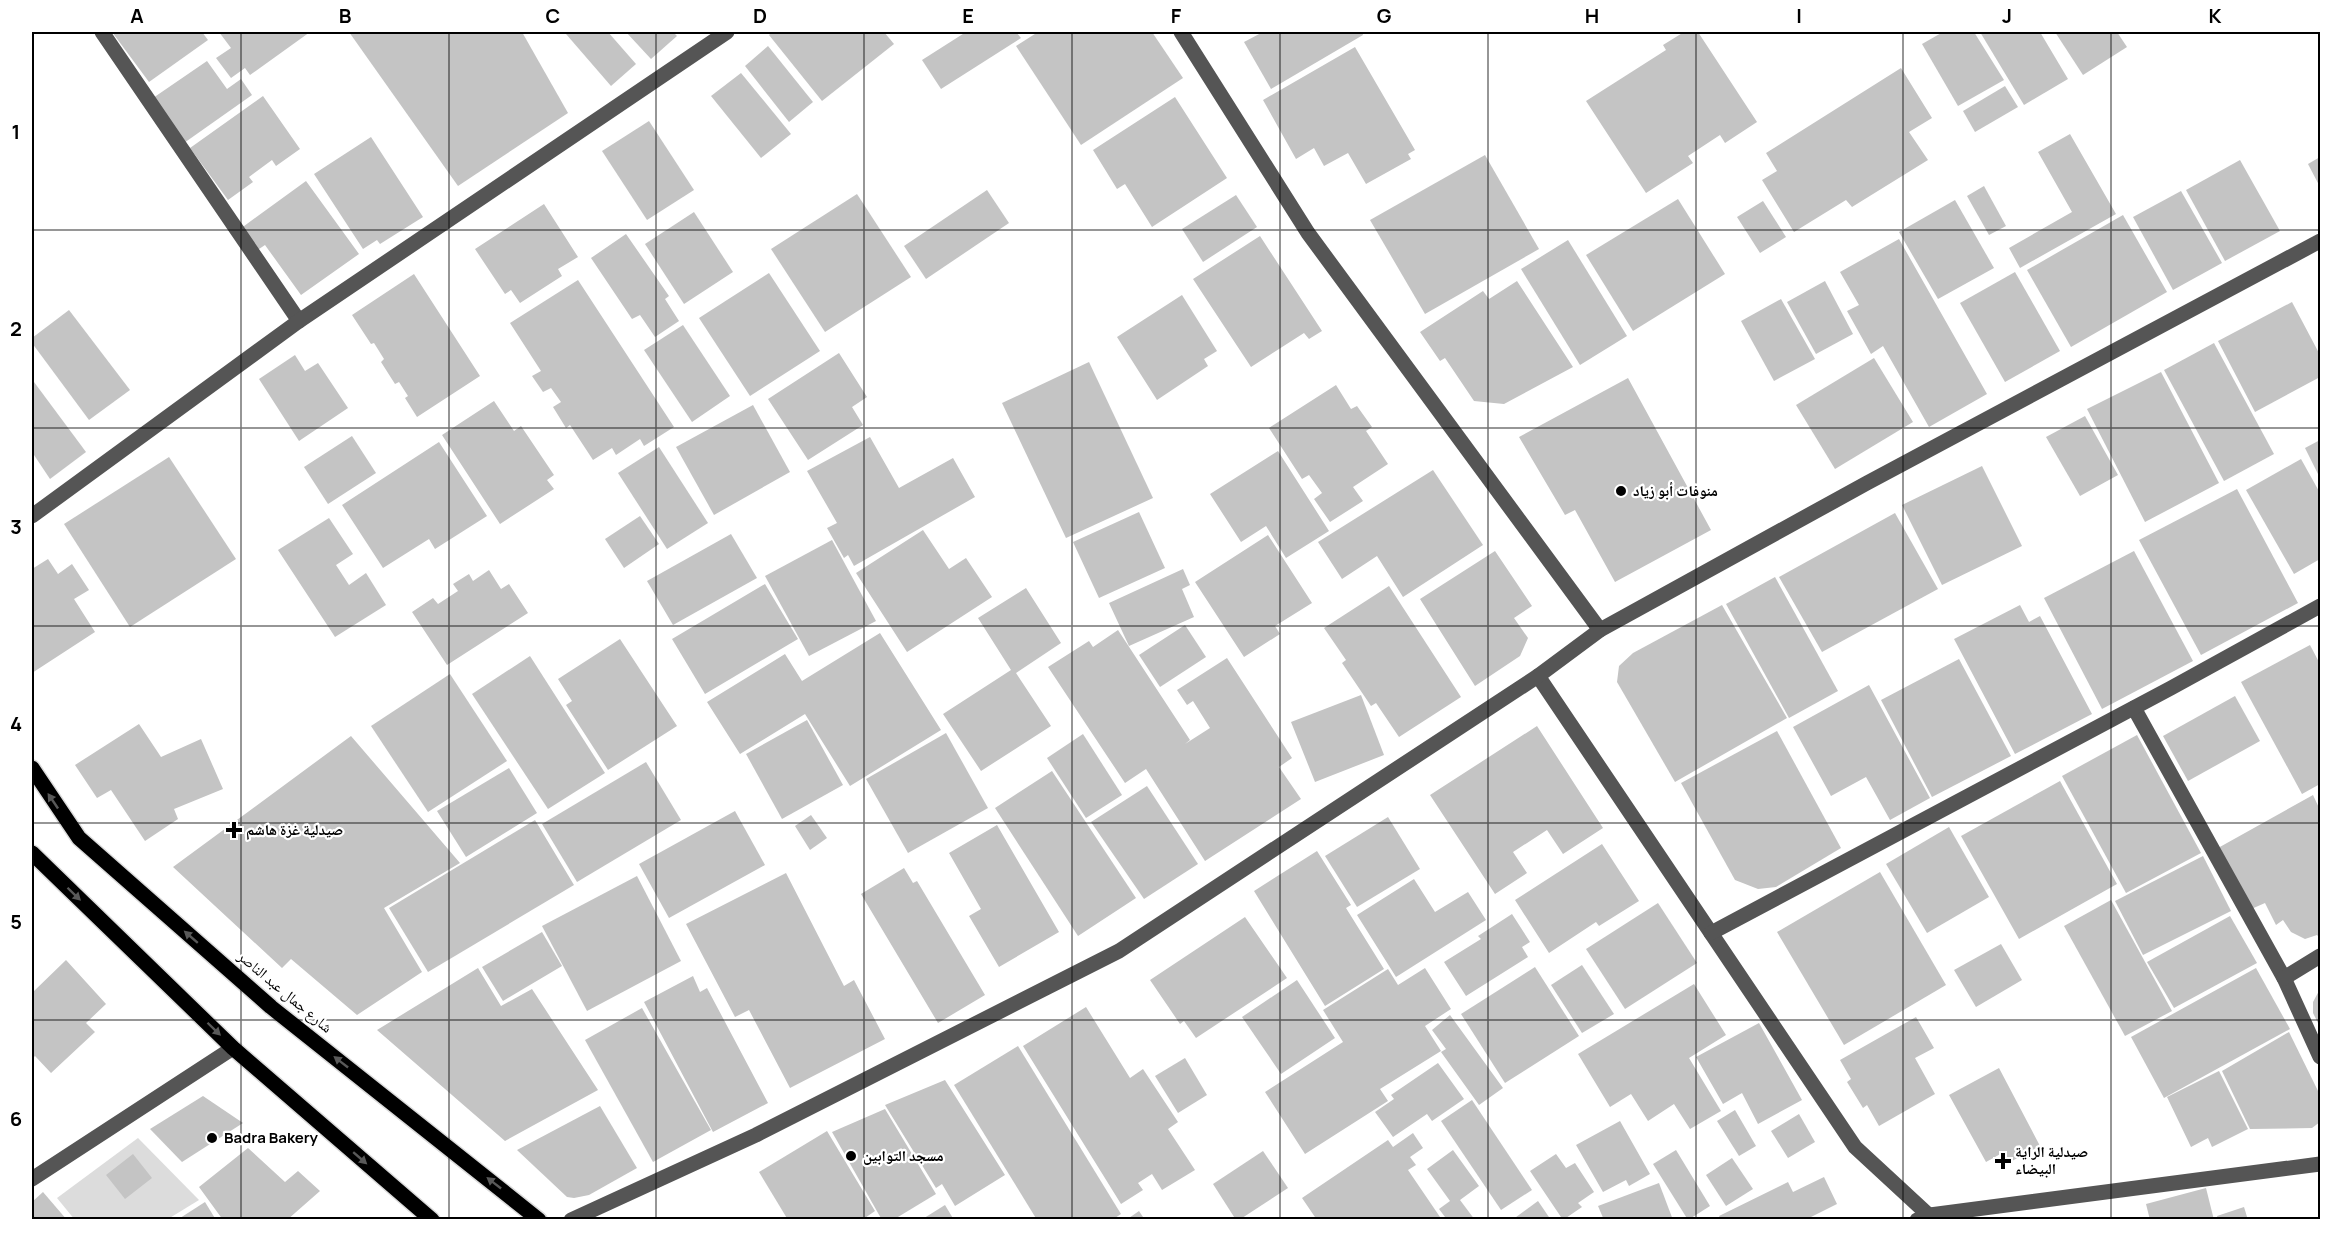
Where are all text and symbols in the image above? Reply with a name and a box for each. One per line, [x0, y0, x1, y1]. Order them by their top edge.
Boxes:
text: A [130, 2, 144, 29]
text: B [339, 2, 352, 29]
text: C [546, 2, 560, 29]
text: D [753, 2, 767, 29]
text: E [962, 2, 974, 29]
text: F [1171, 2, 1182, 29]
text: G [1377, 2, 1392, 29]
text: H [1585, 2, 1599, 29]
text: I [1796, 2, 1802, 29]
text: J [2002, 2, 2012, 29]
text: K [2209, 2, 2222, 29]
text: 1 [12, 118, 20, 145]
text: 2 [10, 315, 22, 342]
place label: منوفات أبو زياد [1633, 480, 1718, 501]
marker: منوفات أبو زياد [1614, 484, 1628, 498]
text: 3 [10, 513, 22, 540]
text: 4 [10, 710, 22, 737]
one-way arrow [48, 792, 59, 809]
place label: صيدلية غزة هاشم [246, 819, 343, 840]
marker: صيدلية غزة هاشم [227, 823, 241, 837]
one-way arrow [66, 886, 80, 900]
text: 5 [10, 908, 22, 935]
one-way arrow [184, 930, 199, 944]
street label: شارع جمال عبد الناصر [233, 945, 337, 1038]
one-way arrow [206, 1022, 220, 1036]
one-way arrow [333, 1055, 349, 1068]
text: 6 [10, 1105, 22, 1132]
place label: Badra Bakery [224, 1127, 319, 1148]
marker: Badra Bakery [205, 1131, 219, 1145]
place label: صيدلية الراية البيضاء [2015, 1141, 2088, 1179]
place label: مسجد التوابين [863, 1145, 944, 1166]
marker: مسجد التوابين [844, 1149, 858, 1163]
one-way arrow [352, 1151, 367, 1164]
marker: صيدلية الراية البيضاء [1996, 1154, 2010, 1168]
one-way arrow [486, 1178, 501, 1190]

